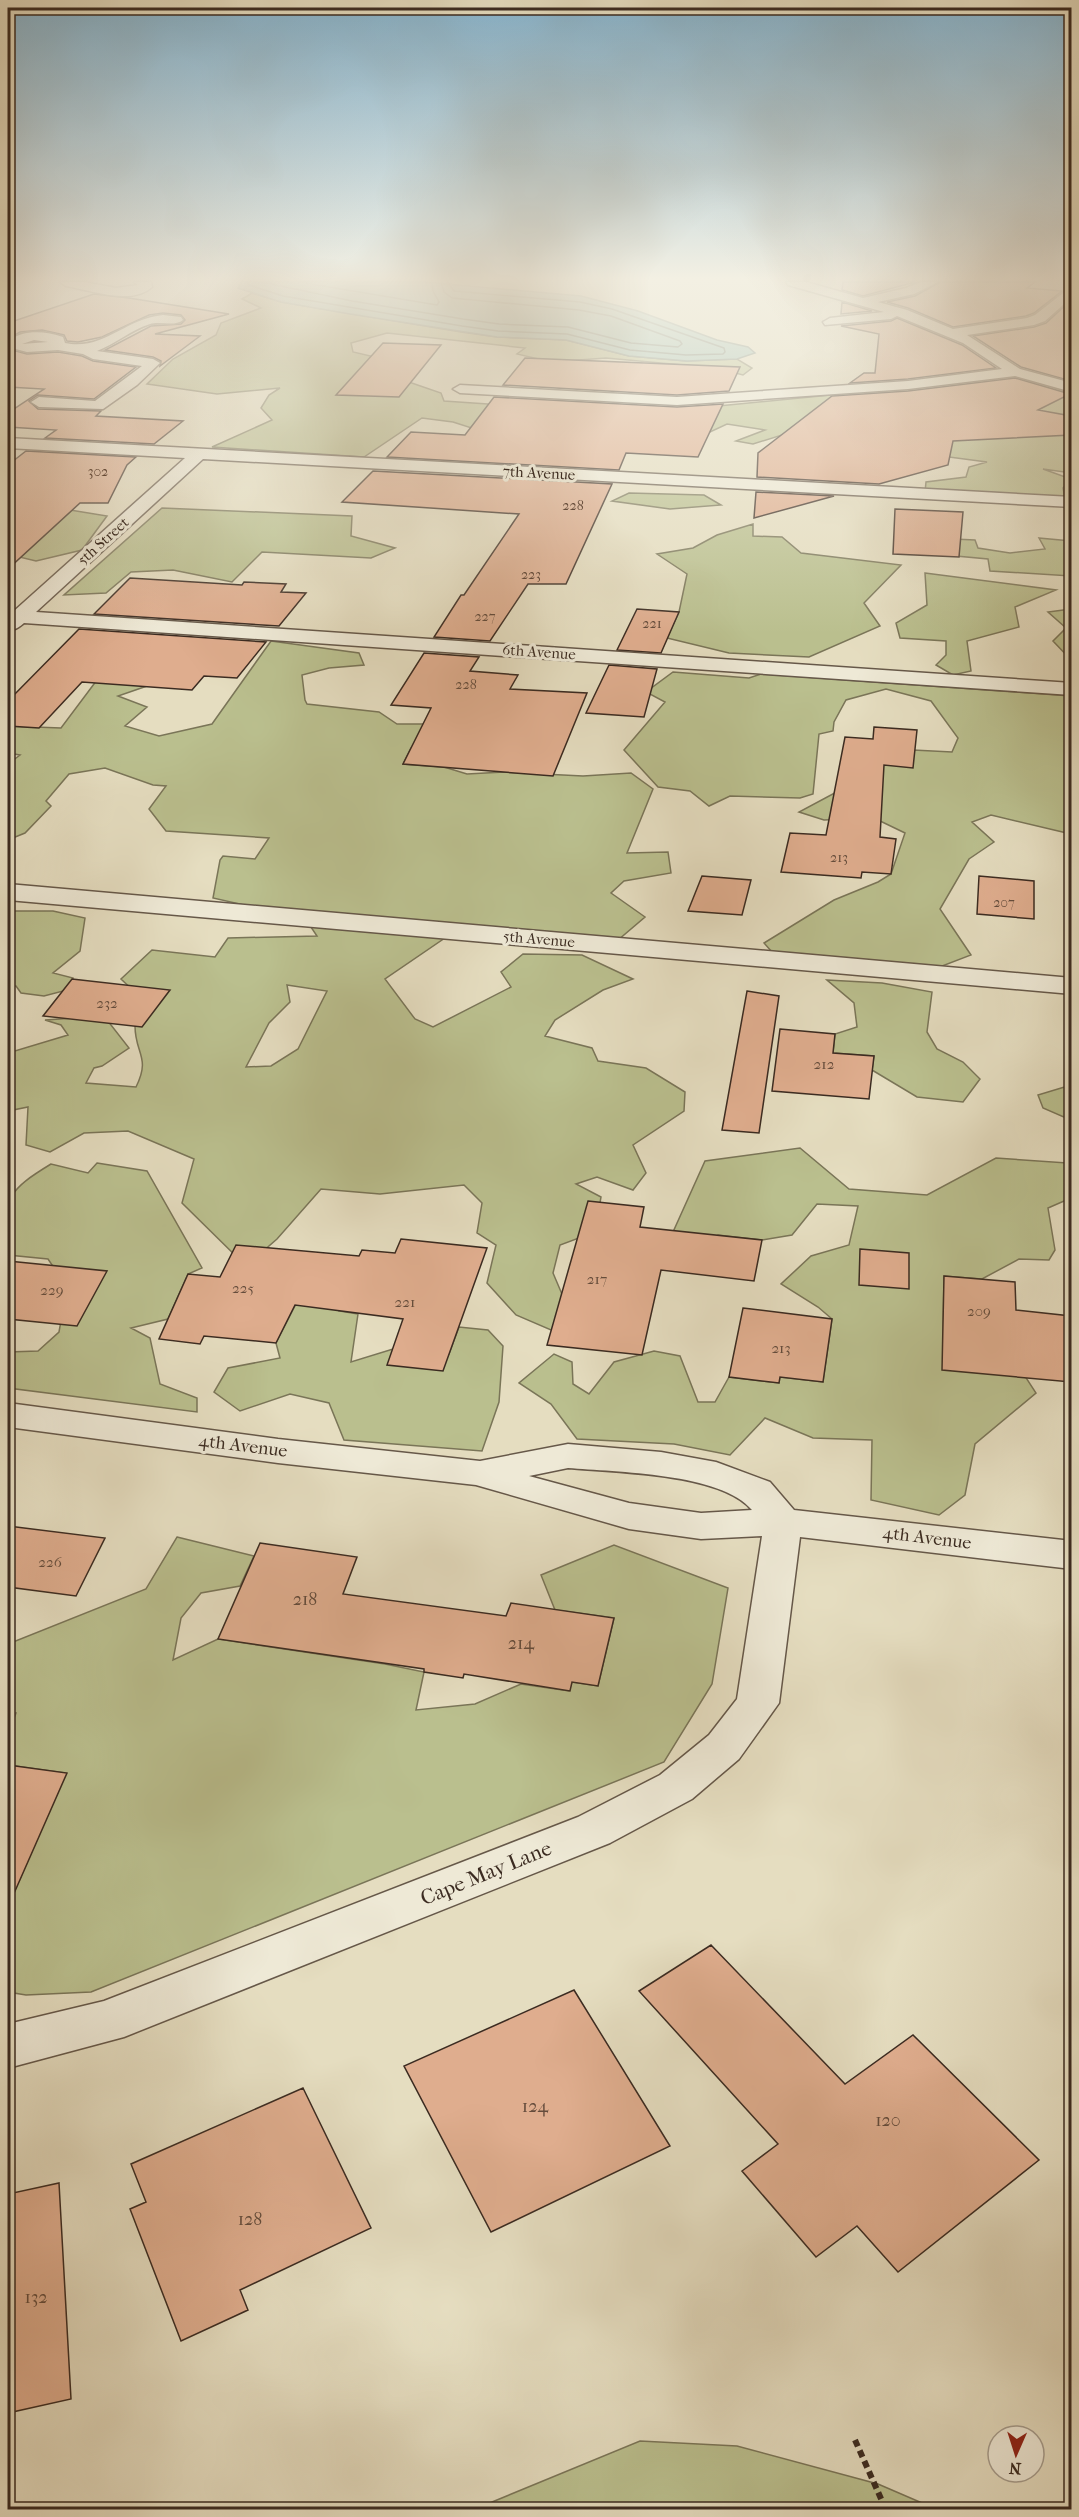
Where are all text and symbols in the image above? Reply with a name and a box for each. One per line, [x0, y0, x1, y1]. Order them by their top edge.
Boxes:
street label: 7th Avenue [502, 462, 576, 484]
house number: 302 [88, 463, 108, 480]
house number: 228 [562, 497, 584, 514]
street label: 5th Street [74, 513, 133, 569]
house number: 223 [521, 566, 541, 583]
house number: 227 [474, 608, 496, 625]
house number: 221 [642, 615, 662, 632]
street label: 6th Avenue [502, 640, 577, 664]
house number: 228 [455, 676, 477, 693]
house number: 213 [830, 849, 848, 866]
house number: 207 [993, 894, 1015, 911]
street label: 5th Avenue [502, 927, 576, 951]
house number: 232 [96, 994, 118, 1012]
house number: 212 [814, 1055, 835, 1073]
house number: 217 [587, 1270, 607, 1288]
house number: 225 [232, 1279, 254, 1297]
house number: 229 [40, 1281, 64, 1299]
house number: 221 [395, 1293, 415, 1311]
house number: 209 [967, 1302, 991, 1320]
house number: 213 [771, 1339, 791, 1357]
street label: 4th Avenue [197, 1430, 289, 1462]
street label: 4th Avenue [881, 1522, 973, 1554]
house number: 226 [38, 1553, 63, 1571]
house number: 218 [293, 1589, 317, 1610]
house number: 214 [508, 1633, 535, 1654]
street label: Cape May Lane [417, 1836, 555, 1910]
house number: 124 [522, 2096, 549, 2117]
house number: 120 [875, 2110, 901, 2131]
house number: 128 [238, 2209, 262, 2230]
house number: 132 [24, 2287, 48, 2308]
north arrow [986, 2424, 1046, 2484]
text: N [1008, 2459, 1022, 2478]

